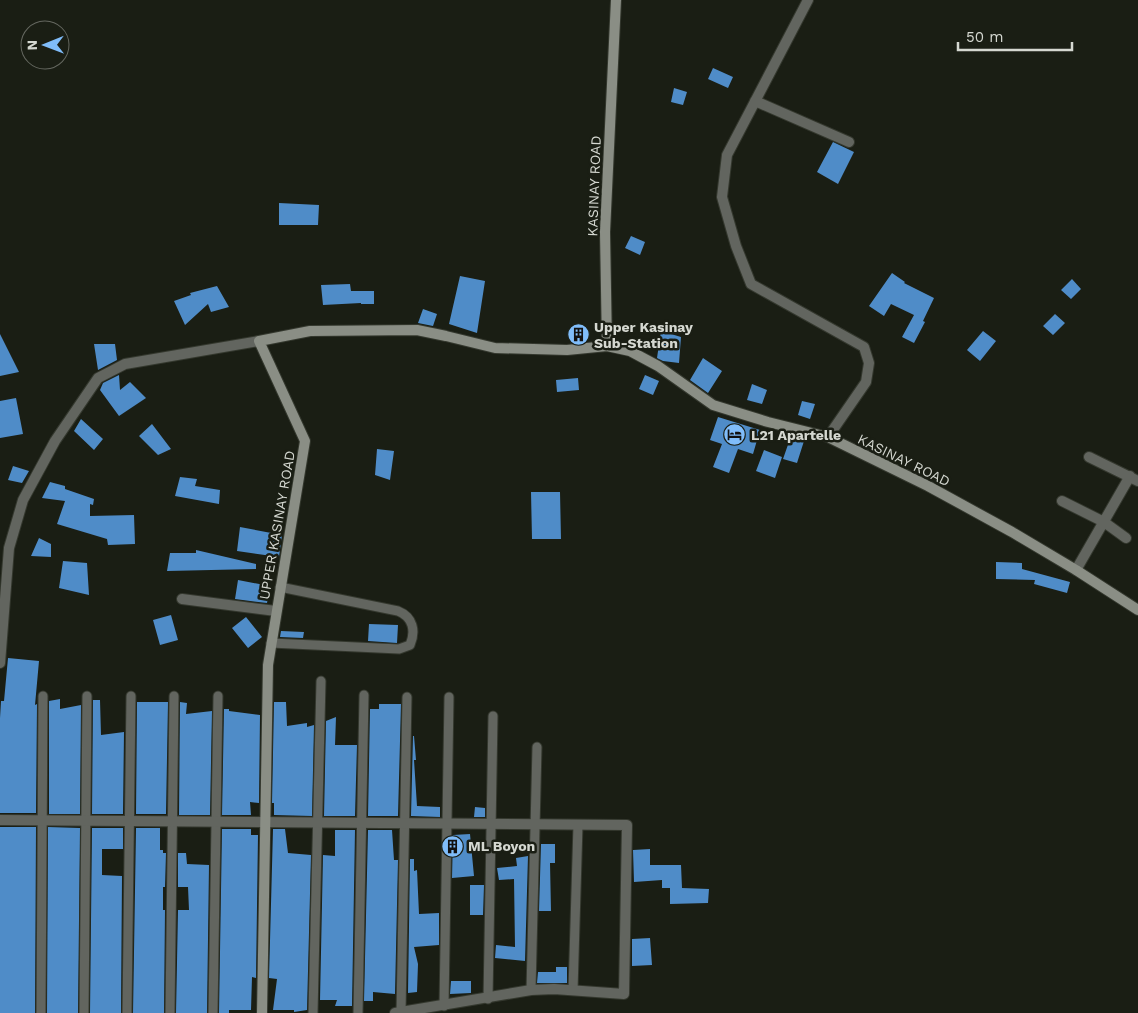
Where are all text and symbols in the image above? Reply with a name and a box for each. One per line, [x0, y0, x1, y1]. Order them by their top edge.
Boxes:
north arrow [20, 20, 70, 70]
scale bar [958, 20, 1072, 52]
text: 50 m [966, 28, 1003, 46]
text: N [24, 40, 40, 51]
street label: KASINAY ROAD [584, 135, 604, 237]
place label: Upper Kasinay Sub-Station [594, 319, 693, 351]
building icon: Upper Kasinay Sub-Station [566, 323, 590, 347]
hotel icon: L21 Apartelle [723, 423, 747, 447]
place label: L21 Apartelle [751, 427, 841, 443]
street label: KASINAY ROAD [855, 431, 953, 489]
street label: UPPER KASINAY ROAD [256, 449, 298, 601]
building icon: ML Boyon [440, 834, 464, 858]
place label: ML Boyon [468, 838, 535, 854]

